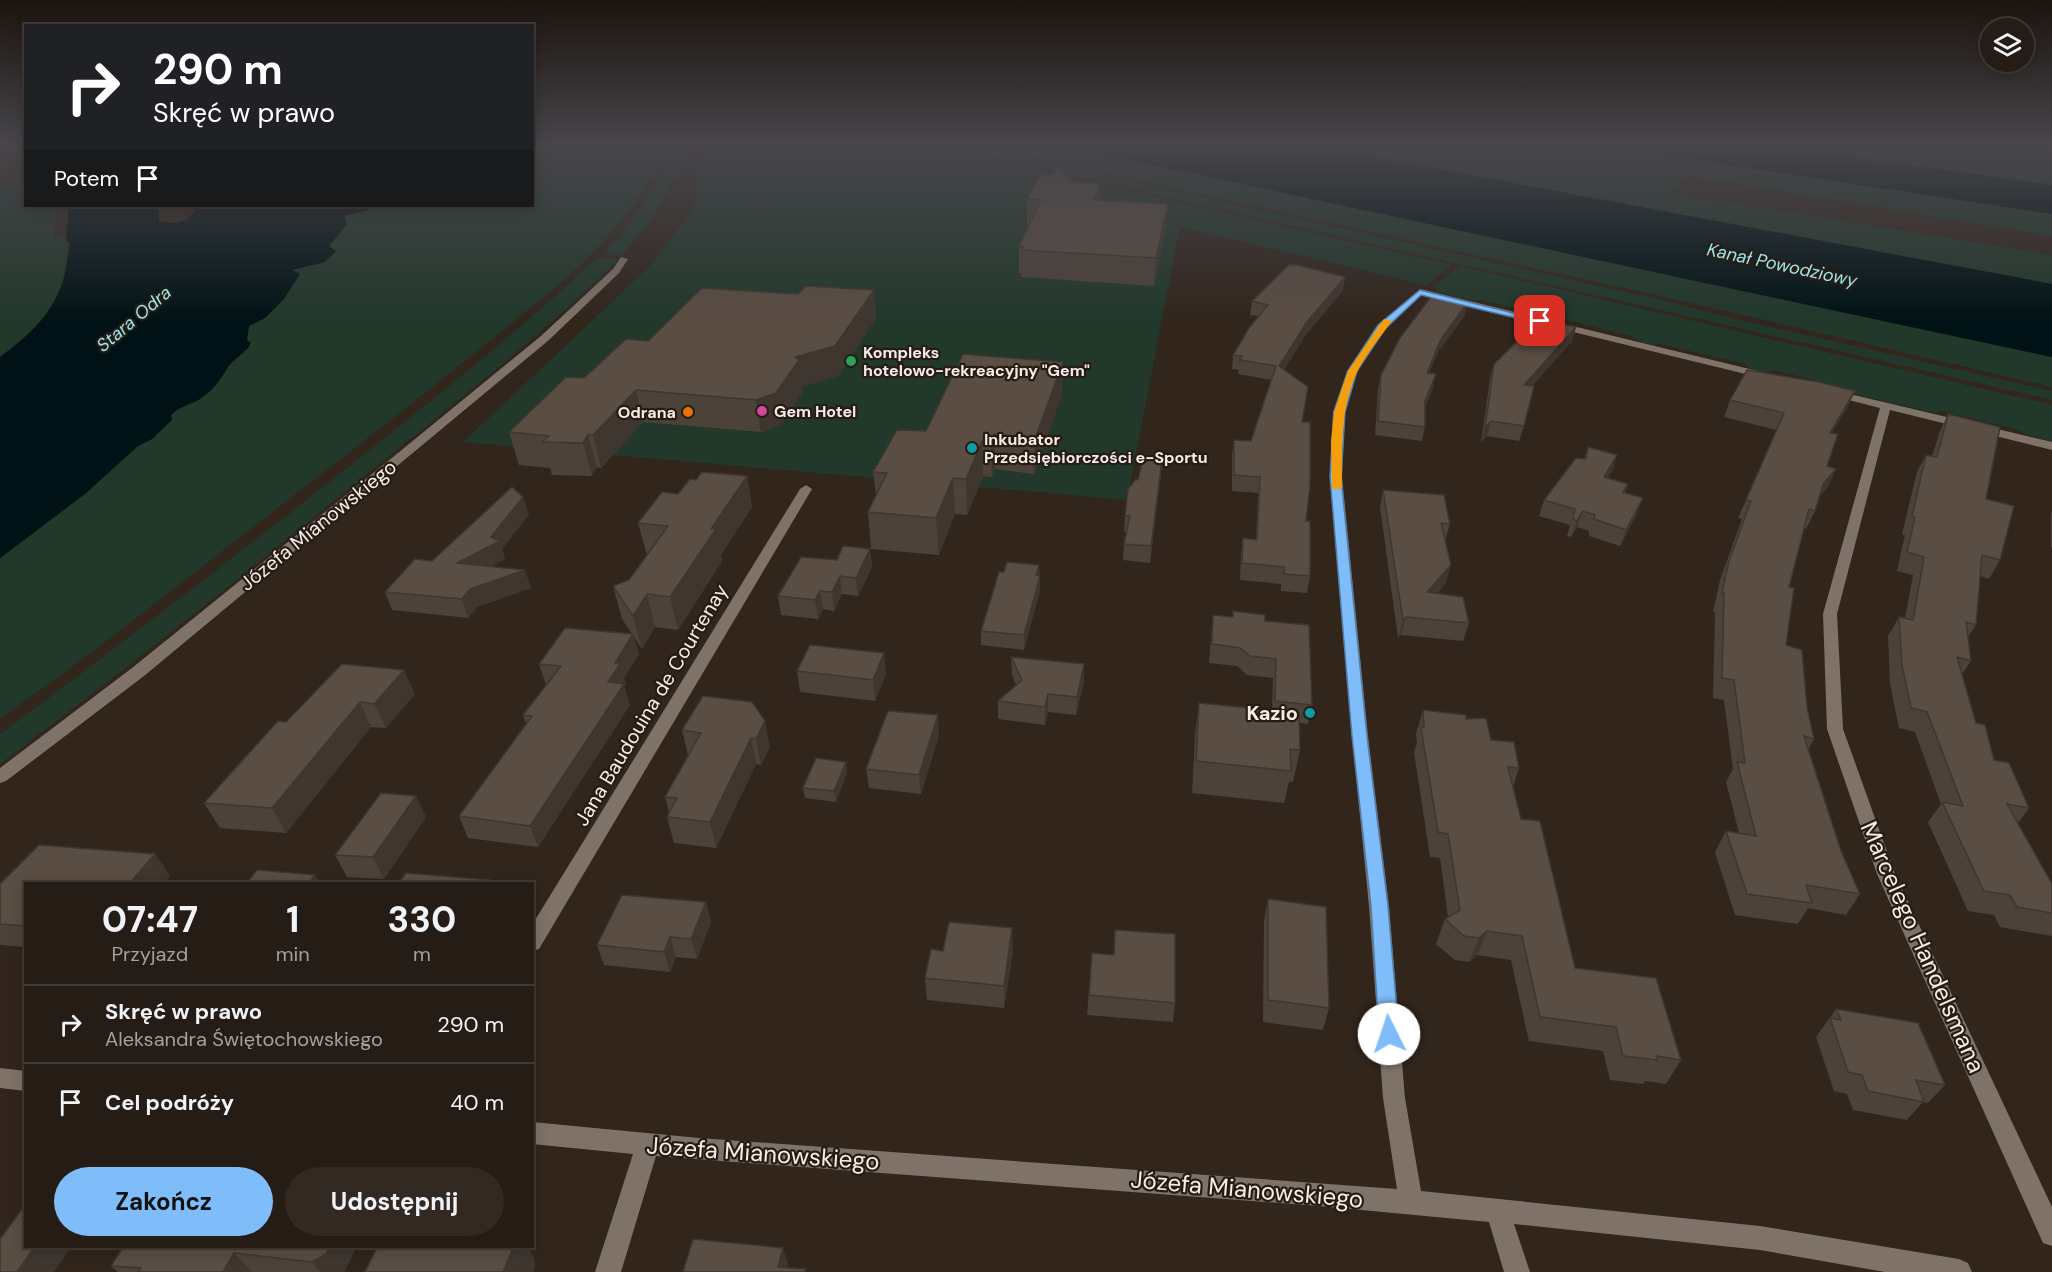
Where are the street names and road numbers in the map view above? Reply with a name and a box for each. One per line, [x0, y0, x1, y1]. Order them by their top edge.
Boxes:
street label: Józefa Mianowskiego [234, 454, 402, 596]
street label: Jana Baudouina de Courtenay [568, 579, 734, 831]
street label: Marcelego Handelsmana [1854, 816, 1992, 1078]
street label: Józefa Mianowskiego [645, 1129, 881, 1177]
street label: Józefa Mianowskiego [1129, 1163, 1365, 1215]

